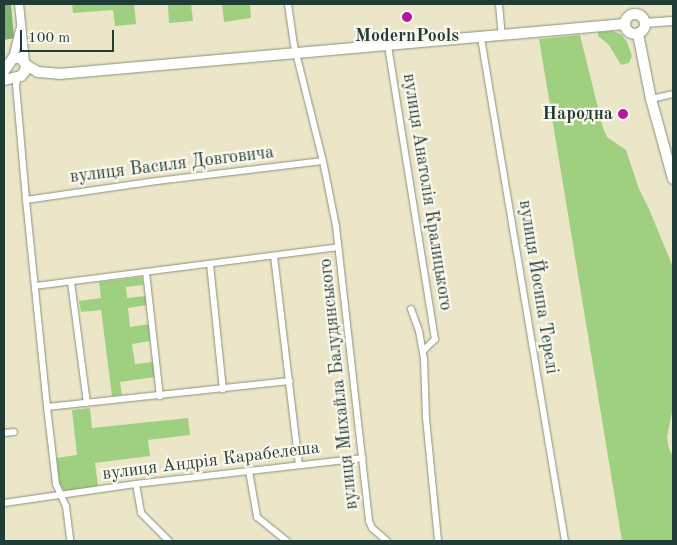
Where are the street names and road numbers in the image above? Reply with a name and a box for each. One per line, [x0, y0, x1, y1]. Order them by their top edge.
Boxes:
street label: вулиця Анатолія Кралицького [398, 72, 456, 312]
street label: вулиця Василя Довговича [69, 142, 275, 188]
street label: вулиця Йосипа Терелі [514, 199, 562, 375]
street label: вулиця Михайла Балудянського [315, 257, 363, 511]
street label: вулиця Андрія Карабелеша [101, 437, 321, 485]

